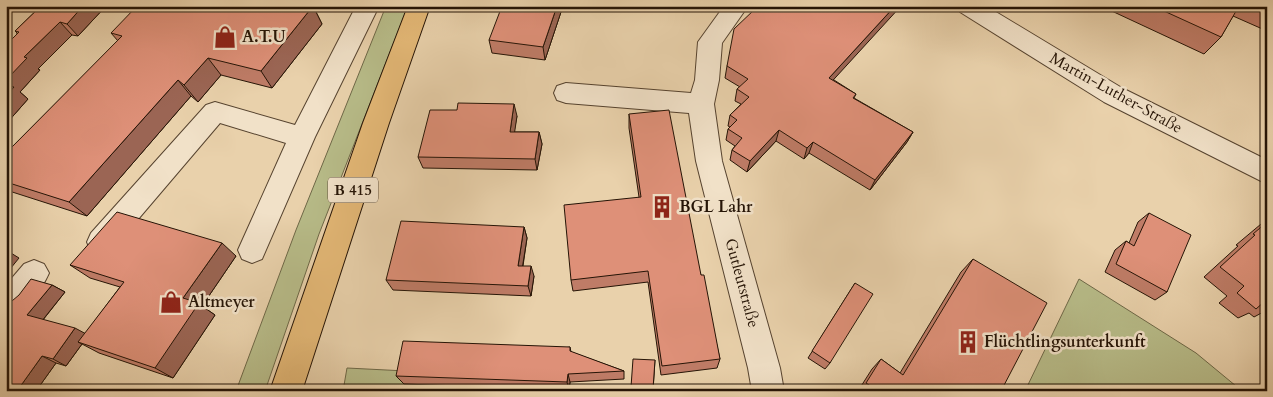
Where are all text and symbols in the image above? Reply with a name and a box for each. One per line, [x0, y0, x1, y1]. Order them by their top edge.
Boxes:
shop icon: A.T.U [212, 24, 238, 50]
place label: A.T.U [242, 26, 286, 48]
street label: Martin-Luther-Straße [1046, 47, 1186, 139]
road number: B 415 [328, 178, 378, 202]
building icon: BGL Lahr [649, 194, 675, 220]
place label: BGL Lahr [679, 196, 753, 218]
street label: Gutleutstraße [720, 236, 764, 330]
shop icon: Altmeyer [158, 289, 184, 315]
place label: Altmeyer [188, 291, 255, 313]
building icon: Flüchtlingsunterkunft [955, 329, 981, 355]
place label: Flüchtlingsunterkunft [984, 331, 1146, 353]

